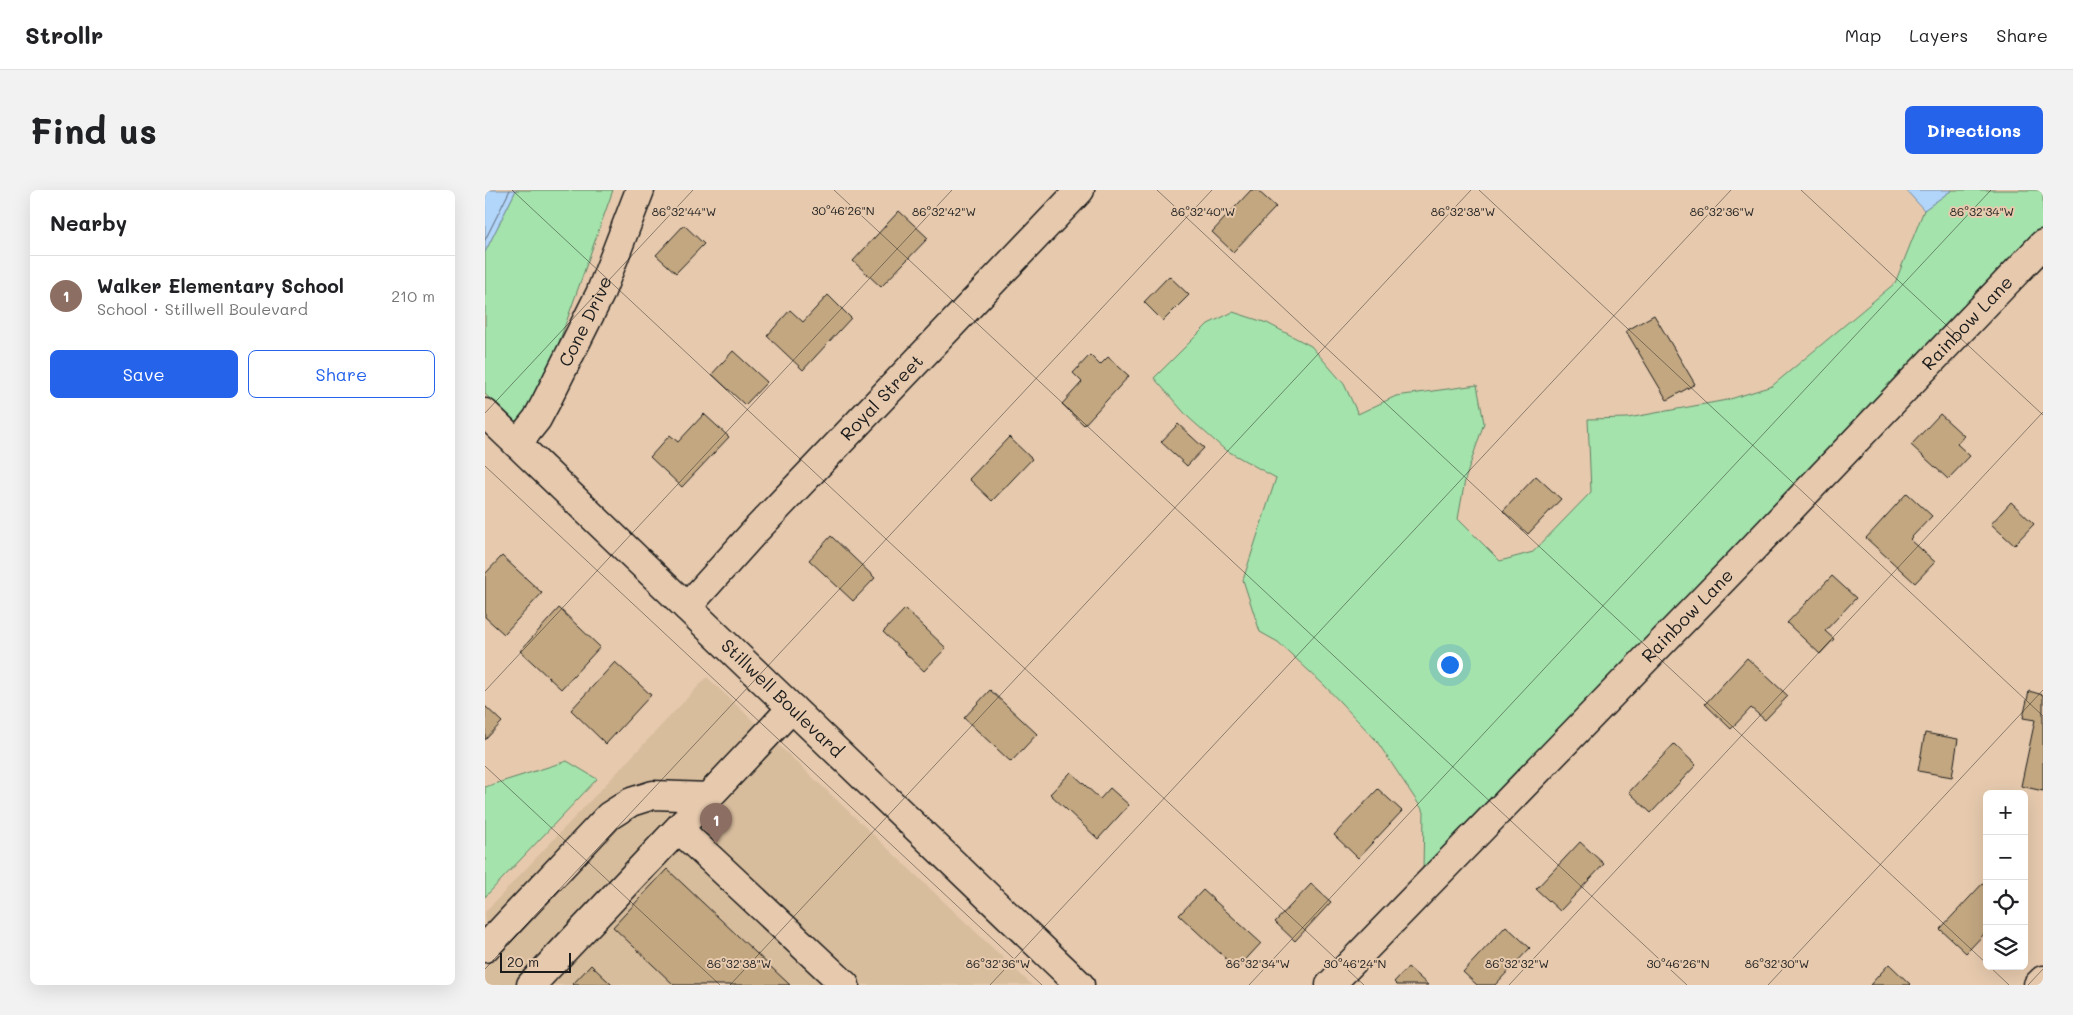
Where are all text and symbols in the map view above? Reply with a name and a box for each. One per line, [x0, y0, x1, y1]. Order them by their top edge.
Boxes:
text: Strollr [25, 19, 103, 50]
text: Map [1845, 23, 1881, 47]
text: Layers [1909, 23, 1968, 47]
text: Share [1996, 23, 2048, 47]
button: Directions [1905, 106, 2043, 154]
text: Find us [30, 107, 157, 153]
text: 30°46'26"N [811, 202, 875, 218]
text: 86°32'44"W [652, 203, 716, 219]
text: 86°32'42"W [912, 203, 976, 219]
text: 86°32'40"W [1171, 203, 1235, 219]
text: 86°32'38"W [1431, 203, 1495, 219]
text: 86°32'36"W [1690, 203, 1754, 219]
text: 86°32'34"W [1950, 203, 2014, 219]
text: Nearby [50, 209, 127, 236]
street label: Rainbow Lane [1916, 270, 2018, 375]
street label: Cone Drive [553, 272, 617, 371]
text: Walker Elementary School [97, 273, 344, 298]
text: 1 [62, 285, 70, 306]
text: 210 m [391, 285, 435, 306]
text: School · Stillwell Boulevard [97, 298, 308, 319]
street label: Royal Street [834, 349, 928, 445]
button: Save [50, 350, 238, 398]
button: Share [248, 350, 435, 398]
street label: Rainbow Lane [1636, 563, 1738, 667]
street label: Stillwell Boulevard [716, 633, 849, 762]
your location [1437, 652, 1463, 678]
map controls [1983, 790, 2028, 970]
button: + [1983, 790, 2028, 835]
pin: 1 [700, 803, 732, 844]
button: − [1983, 835, 2028, 880]
button: locate [1983, 880, 2028, 925]
button: layers [1983, 925, 2028, 970]
scale bar [500, 950, 571, 973]
text: 20 m [507, 952, 539, 971]
text: 86°32'38"W [707, 955, 771, 971]
text: 86°32'36"W [966, 955, 1030, 971]
text: 86°32'34"W [1226, 955, 1290, 971]
text: 30°46'24"N [1324, 955, 1386, 971]
text: 86°32'32"W [1485, 955, 1549, 971]
text: 30°46'26"N [1646, 955, 1710, 971]
text: 86°32'30"W [1745, 955, 1809, 971]

